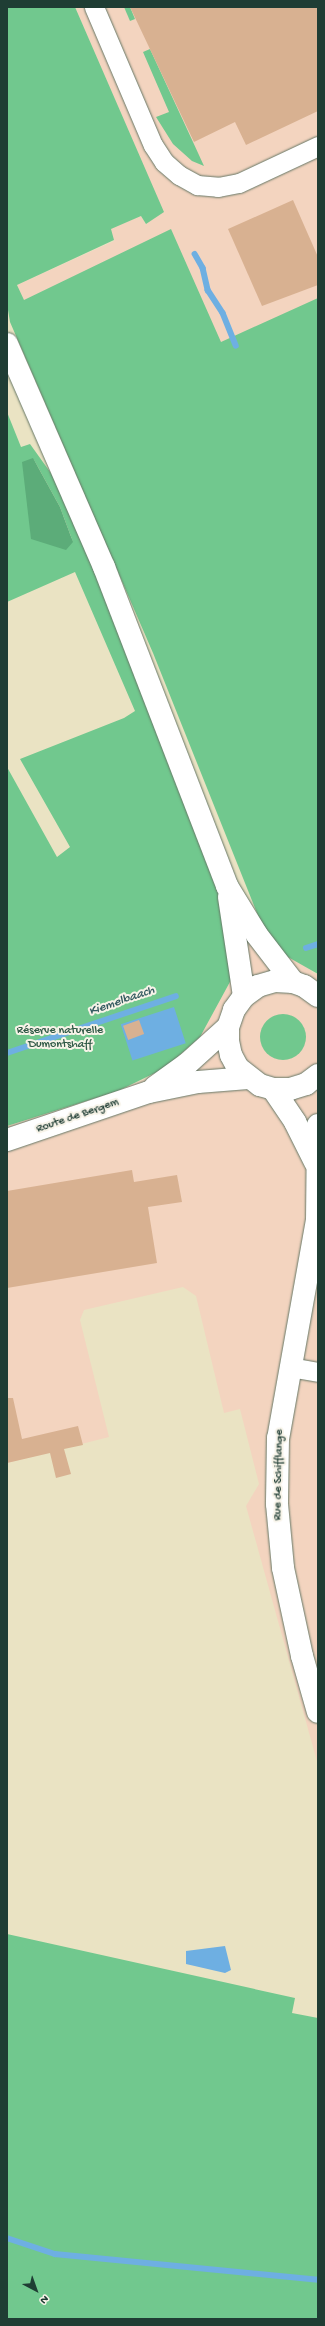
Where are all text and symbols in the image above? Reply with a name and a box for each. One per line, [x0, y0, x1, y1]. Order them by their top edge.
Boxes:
water label: Kiemelbaach [87, 984, 157, 1020]
park label: Réserve naturelle Dumontshaff [17, 1025, 103, 1053]
street label: Route de Bergem [35, 1096, 121, 1138]
street label: Rue de Schifflange [272, 1429, 288, 1521]
north arrow [16, 2270, 56, 2310]
text: N [37, 2292, 51, 2306]

